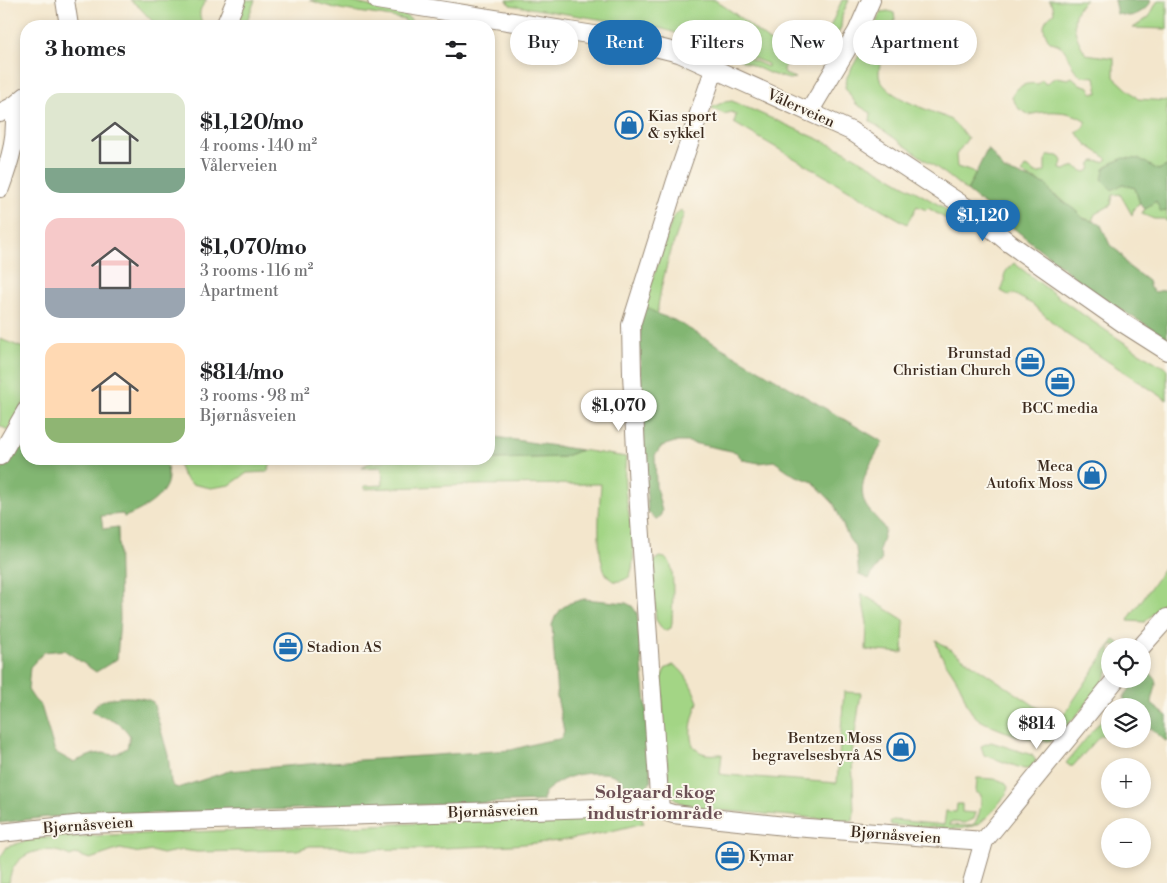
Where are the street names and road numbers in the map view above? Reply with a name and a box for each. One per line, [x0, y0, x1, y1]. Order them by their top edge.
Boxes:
street label: Vålerveien [763, 85, 838, 132]
street label: Bjørnåsveien [447, 800, 539, 823]
street label: Bjørnåsveien [41, 813, 134, 838]
street label: Bjørnåsveien [849, 823, 942, 848]

